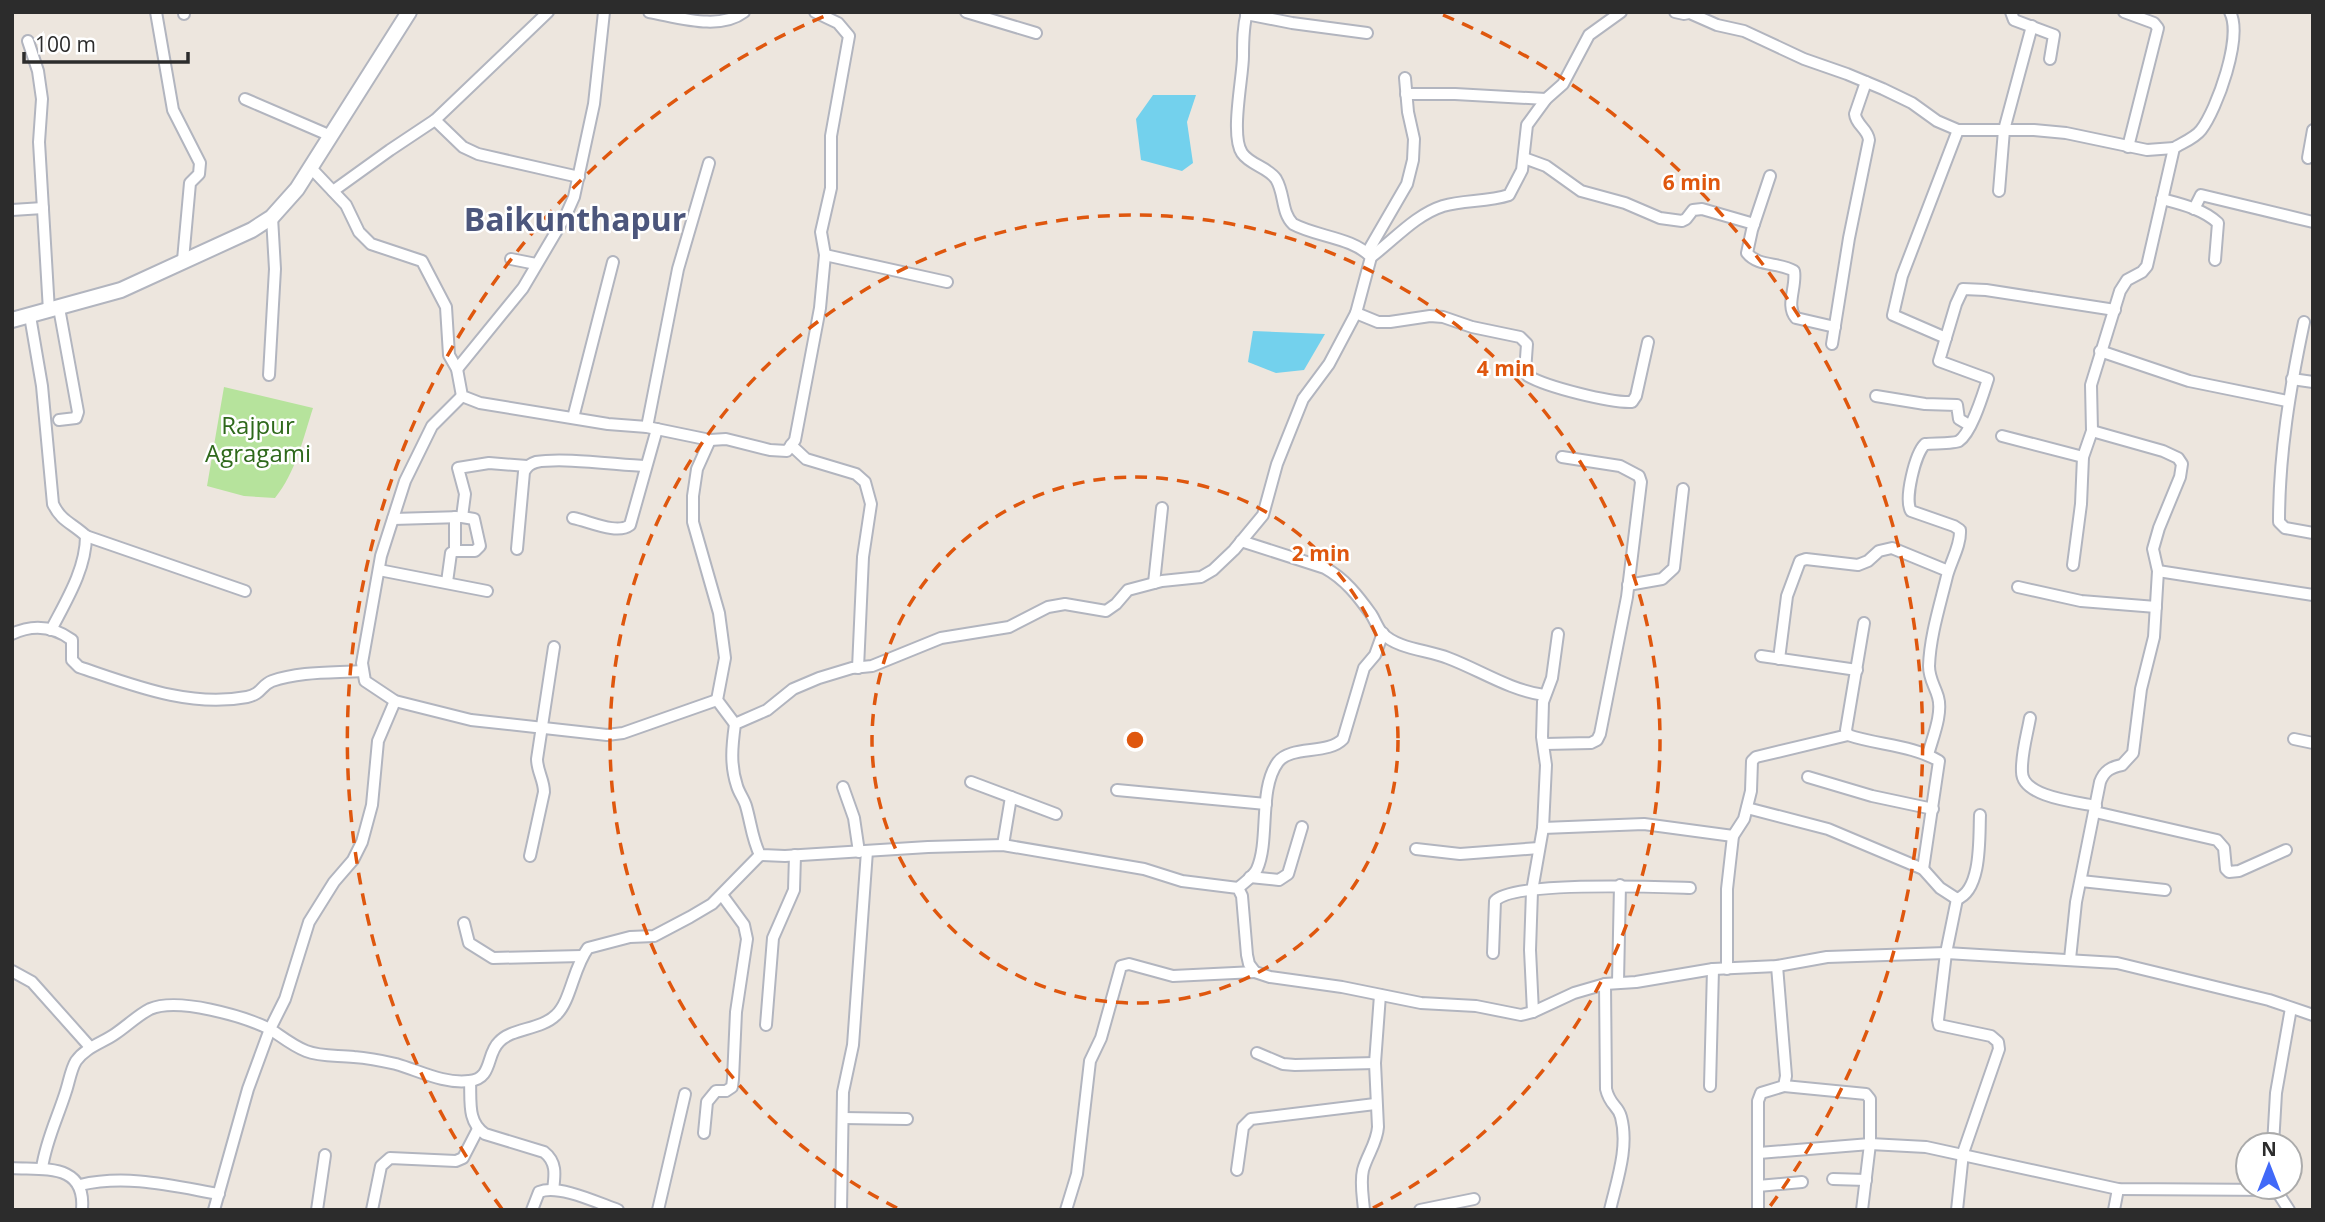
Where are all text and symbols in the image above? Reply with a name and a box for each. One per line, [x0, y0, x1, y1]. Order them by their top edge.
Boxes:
scale bar [24, 21, 189, 65]
text: 100 m [35, 30, 96, 58]
text: 6 min [1663, 168, 1721, 196]
district label: Baikunthapur [464, 197, 686, 240]
text: 4 min [1477, 354, 1535, 382]
park label: Rajpur Agragami [205, 408, 311, 469]
text: 2 min [1292, 539, 1350, 567]
centre of rings [1123, 728, 1147, 752]
north arrow [2234, 1131, 2304, 1201]
text: N [2261, 1136, 2277, 1162]

